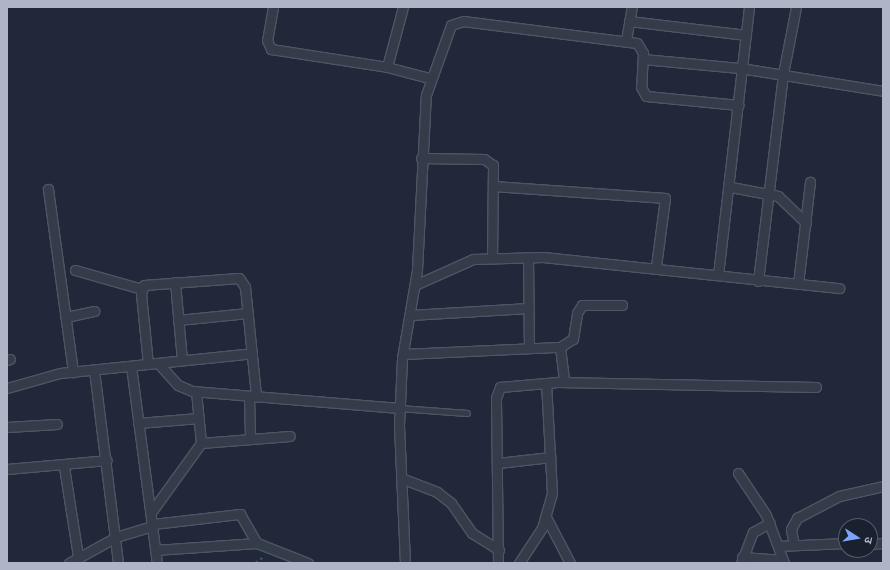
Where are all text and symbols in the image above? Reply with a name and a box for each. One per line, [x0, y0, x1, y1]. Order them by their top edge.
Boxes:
north arrow [838, 518, 878, 558]
text: उ [862, 536, 875, 545]

